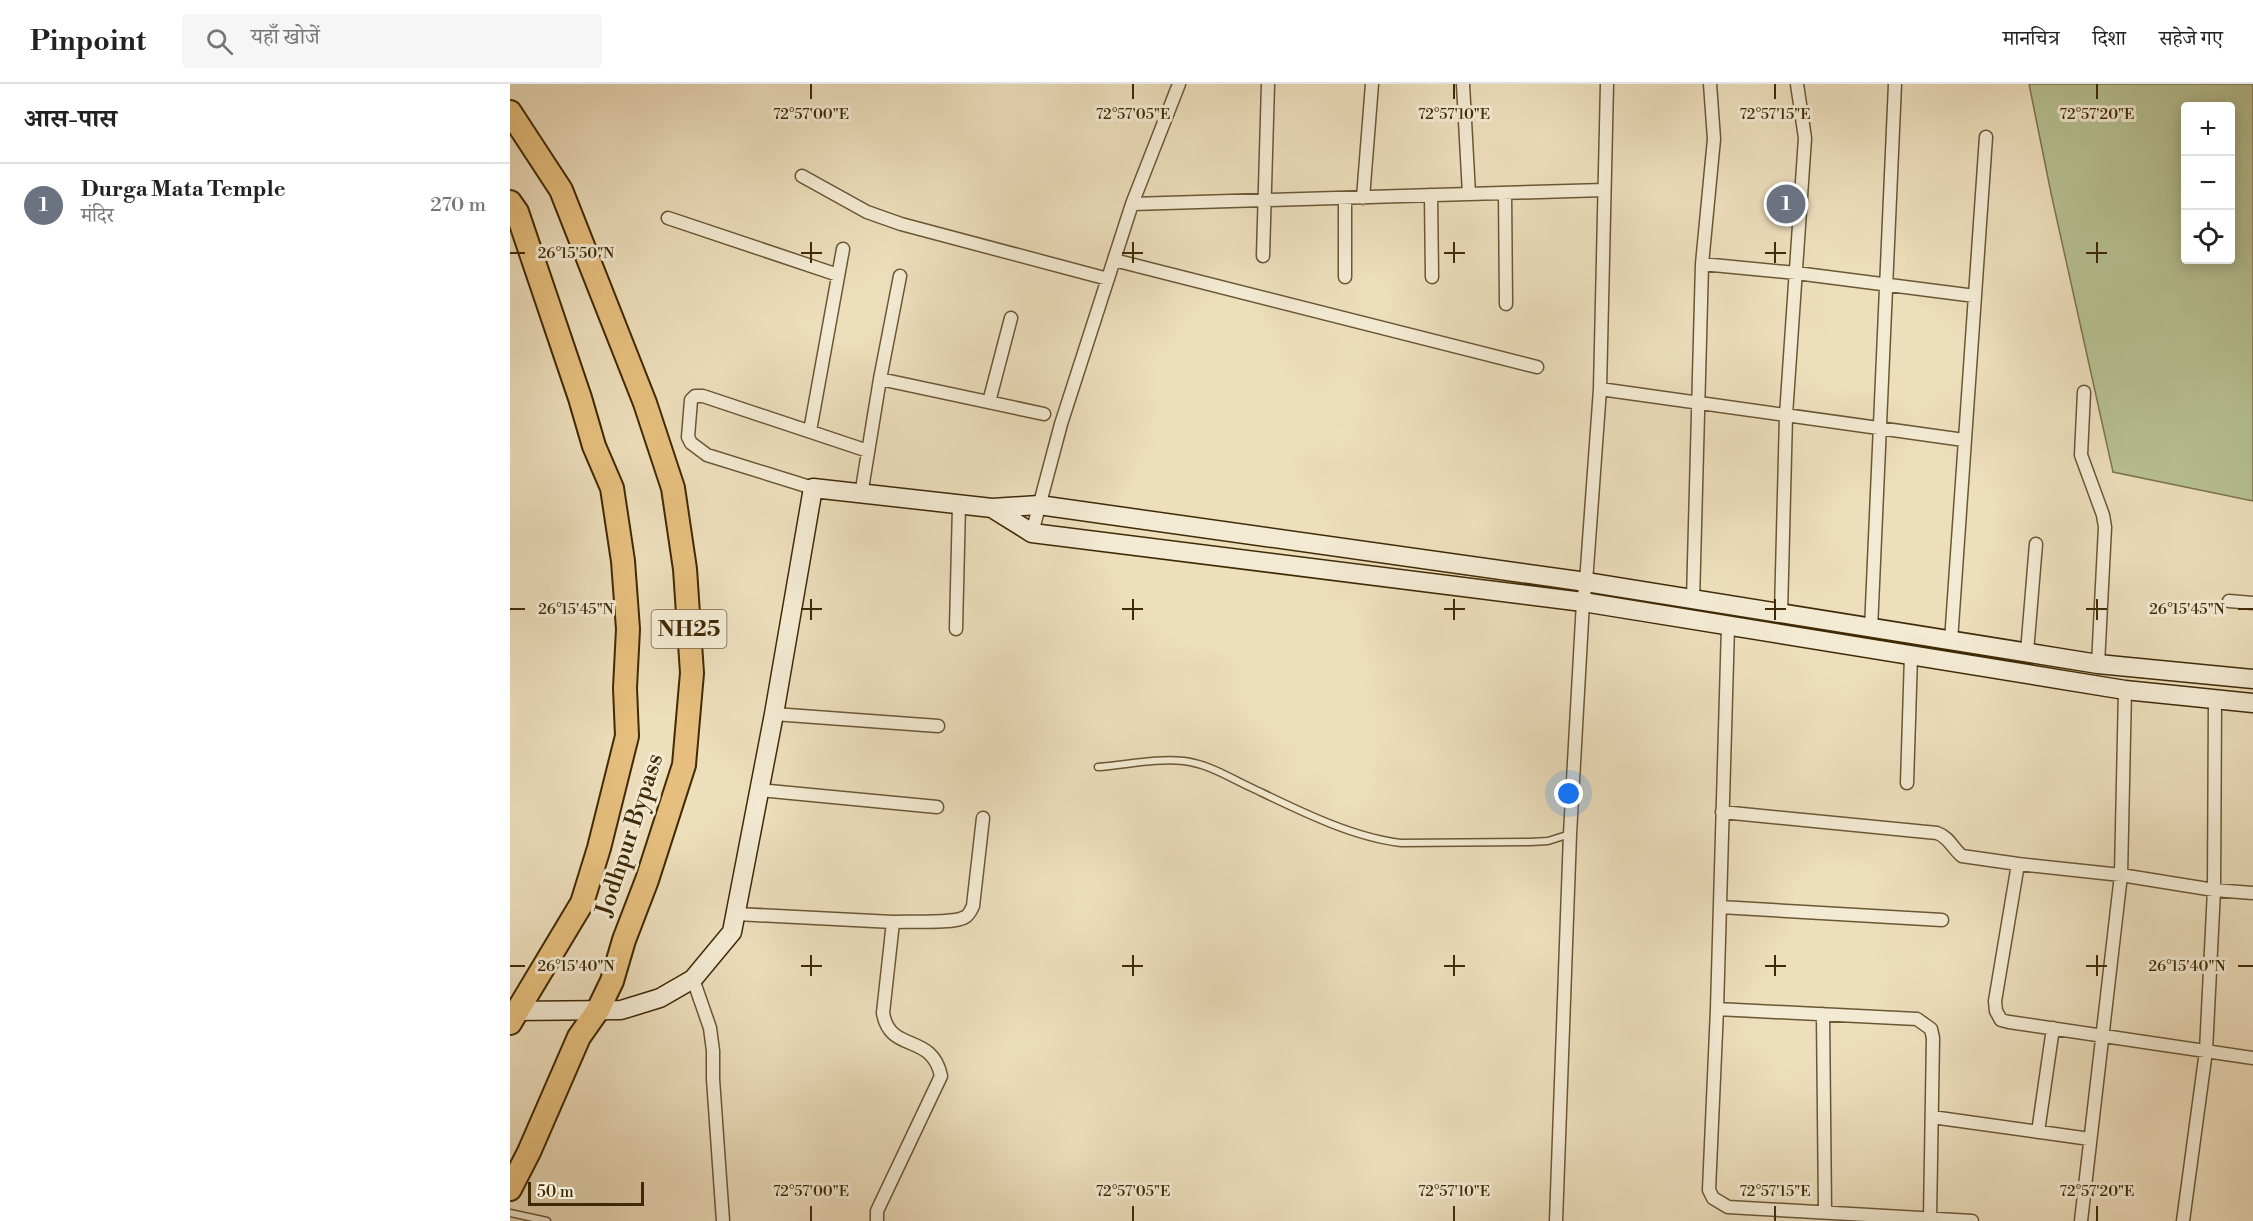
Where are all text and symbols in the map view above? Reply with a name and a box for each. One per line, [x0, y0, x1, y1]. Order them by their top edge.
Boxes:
search box [182, 14, 602, 68]
text: Pinpoint [30, 24, 146, 59]
text: यहाँ खोजें [251, 24, 320, 51]
icon: search [203, 25, 236, 58]
text: मानचित्र [2003, 26, 2060, 52]
text: दिशा [2093, 26, 2126, 52]
text: सहेजे गए [2159, 26, 2223, 52]
map controls [2181, 102, 2235, 264]
button: + [2181, 102, 2235, 156]
text: आस-पास [24, 103, 117, 135]
text: 72°57'00"E [773, 105, 849, 124]
text: 72°57'05"E [1096, 105, 1170, 124]
text: 72°57'10"E [1418, 105, 1490, 124]
text: 72°57'15"E [1739, 105, 1811, 124]
text: 72°57'20"E [2060, 105, 2134, 124]
button: − [2181, 156, 2235, 210]
text: Durga Mata Temple [81, 176, 286, 203]
pin: 1 [1766, 182, 1806, 226]
text: 1 [39, 193, 48, 218]
text: 270 m [430, 193, 486, 218]
text: मंदिर [81, 204, 114, 229]
button: locate [2181, 210, 2235, 264]
text: 26°15'50"N [538, 244, 614, 263]
text: 26°15'45"N [538, 600, 614, 619]
text: 26°15'45"N [2149, 600, 2225, 619]
road number: NH25 [652, 610, 726, 648]
street label: Jodhpur Bypass [589, 750, 670, 921]
your location [1554, 779, 1583, 808]
text: 26°15'40"N [537, 957, 615, 976]
text: 26°15'40"N [2148, 957, 2226, 976]
scale bar [528, 1179, 644, 1206]
text: 50 m [537, 1182, 574, 1202]
text: 72°57'00"E [773, 1182, 849, 1201]
text: 72°57'05"E [1096, 1182, 1170, 1201]
text: 72°57'10"E [1418, 1182, 1490, 1201]
text: 72°57'15"E [1739, 1182, 1811, 1201]
text: 72°57'20"E [2060, 1182, 2134, 1201]

